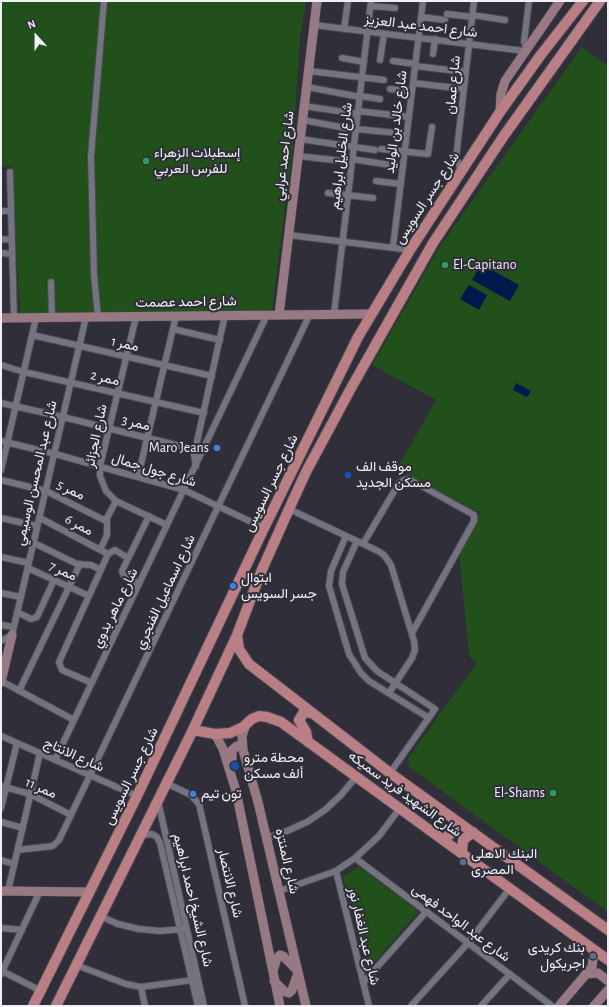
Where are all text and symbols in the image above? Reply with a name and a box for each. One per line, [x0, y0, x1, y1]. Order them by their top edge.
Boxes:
street label: شارع احمد عبد العزيز [364, 11, 478, 41]
north arrow [16, 16, 56, 56]
text: N [26, 18, 37, 31]
street label: شارع عمان [442, 55, 464, 115]
street label: شارع خالد بن الوليد [381, 69, 411, 175]
street label: شارع الخليل ابراهيم [326, 102, 356, 210]
street label: شارع احمد عرابي [270, 110, 298, 202]
place label: إسطبلات الزهراء للفرس العربي [154, 145, 240, 178]
street label: شارع جسر السويس [391, 149, 463, 247]
marker: إسطبلات الزهراء للفرس العربي [141, 156, 151, 166]
place label: El-Capitano [453, 257, 517, 273]
marker: El-Capitano [440, 260, 450, 270]
street label: شارع احمد عصمت [135, 293, 237, 311]
street label: ممر 1 [109, 333, 141, 355]
street label: ممر 2 [89, 366, 121, 390]
street label: شارع عبد المحسن الوسيمي [11, 399, 61, 547]
street label: شارع الجزائر [81, 403, 111, 469]
street label: ممر 3 [120, 411, 152, 435]
street label: شارع جسر السويس [240, 432, 302, 534]
place label: Maro Jeans [149, 440, 209, 456]
marker: Maro Jeans [212, 443, 222, 453]
street label: شارع جول جمال [110, 449, 198, 491]
place label: موقف الف مسكن الجديد [356, 459, 431, 492]
marker: موقف الف مسكن الجديد [343, 470, 353, 480]
street label: ممر 5 [54, 476, 88, 504]
street label: ممر 6 [62, 511, 96, 539]
street label: شارع اسماعيل الفنجري [131, 532, 199, 652]
street label: ممر 7 [46, 557, 80, 585]
street label: شارع ماهر بدوي [88, 565, 142, 651]
place label: ابتوال جسر السويس [241, 570, 317, 602]
marker: ابتوال جسر السويس [228, 581, 238, 591]
street label: شارع جسر السويس [100, 725, 162, 827]
street label: شارع الانتاج [41, 734, 107, 776]
street label: شارع الشهيد فريد سميكه [345, 747, 465, 841]
place label: محطة مترو ألف مسكن [244, 750, 304, 782]
marker: محطة مترو ألف مسكن [229, 760, 241, 772]
street label: ممر 11 [23, 774, 59, 802]
place label: El-Shams [494, 785, 545, 801]
place label: تون تيم [201, 786, 242, 802]
marker: El-Shams [548, 788, 558, 798]
marker: تون تيم [188, 789, 198, 799]
street label: شارع المنتزه [271, 827, 303, 895]
street label: شارع الشيخ احمد ابراهيم [169, 832, 217, 968]
street label: شارع الانتصار [214, 846, 246, 920]
place label: البنك الاهلى المصرى [471, 846, 537, 878]
marker: البنك الاهلى المصرى [458, 857, 468, 867]
street label: شارع عبد الواحد فهمى [408, 880, 514, 966]
street label: شارع عبد الغفار نور [345, 885, 383, 987]
place label: بنك كريدى اجريكول [528, 940, 585, 972]
marker: بنك كريدى اجريكول [588, 951, 598, 961]

